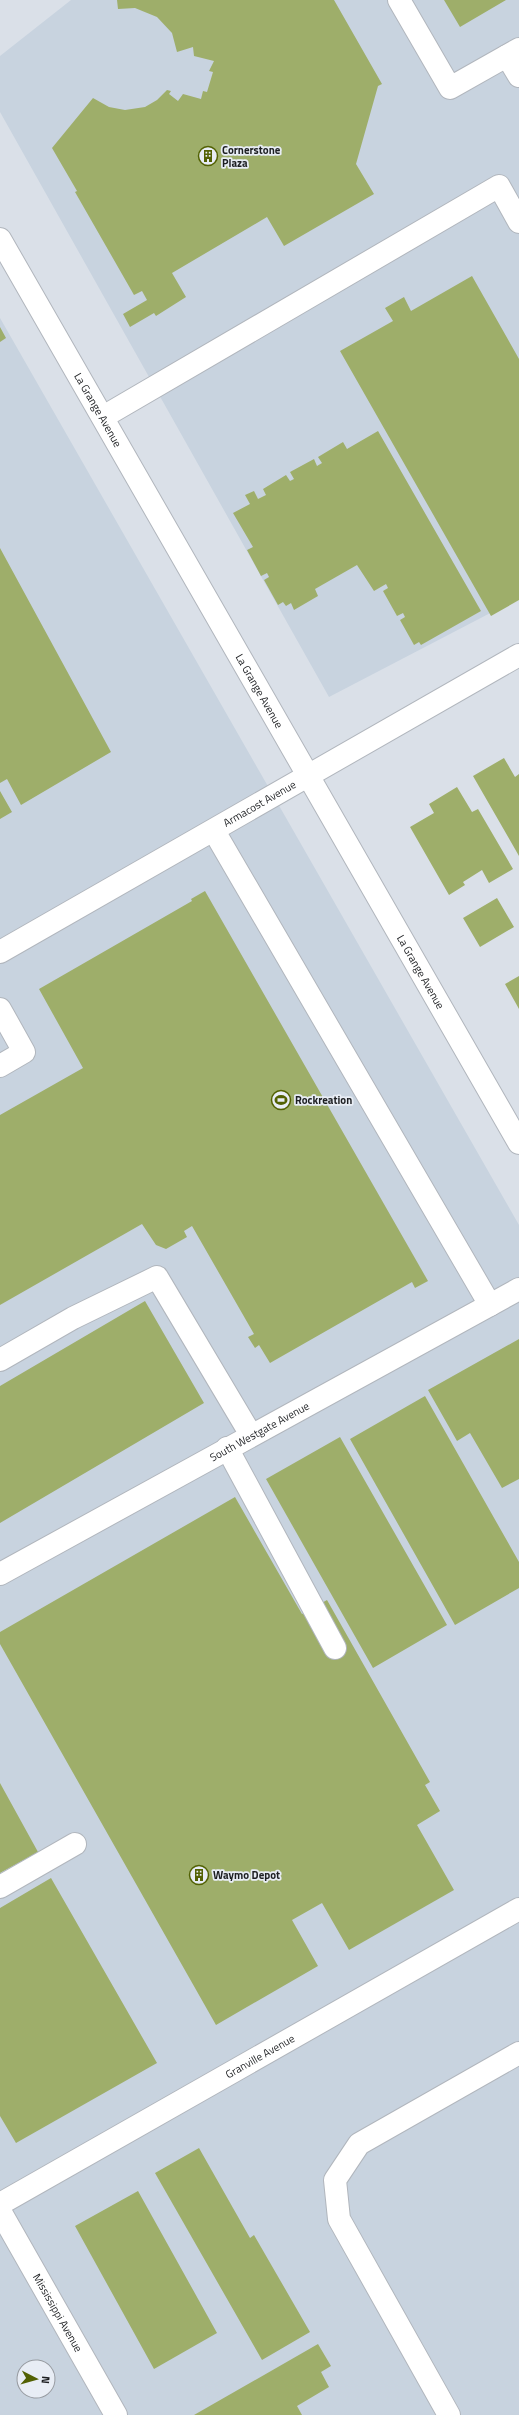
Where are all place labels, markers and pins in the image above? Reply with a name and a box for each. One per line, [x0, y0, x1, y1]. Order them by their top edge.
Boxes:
place label: Cornerstone Plaza [222, 142, 281, 171]
building icon: Cornerstone Plaza [197, 145, 219, 167]
sports icon: Rockreation [270, 1089, 292, 1111]
place label: Rockreation [295, 1092, 352, 1108]
building icon: Waymo Depot [188, 1864, 210, 1886]
place label: Waymo Depot [213, 1867, 280, 1883]

